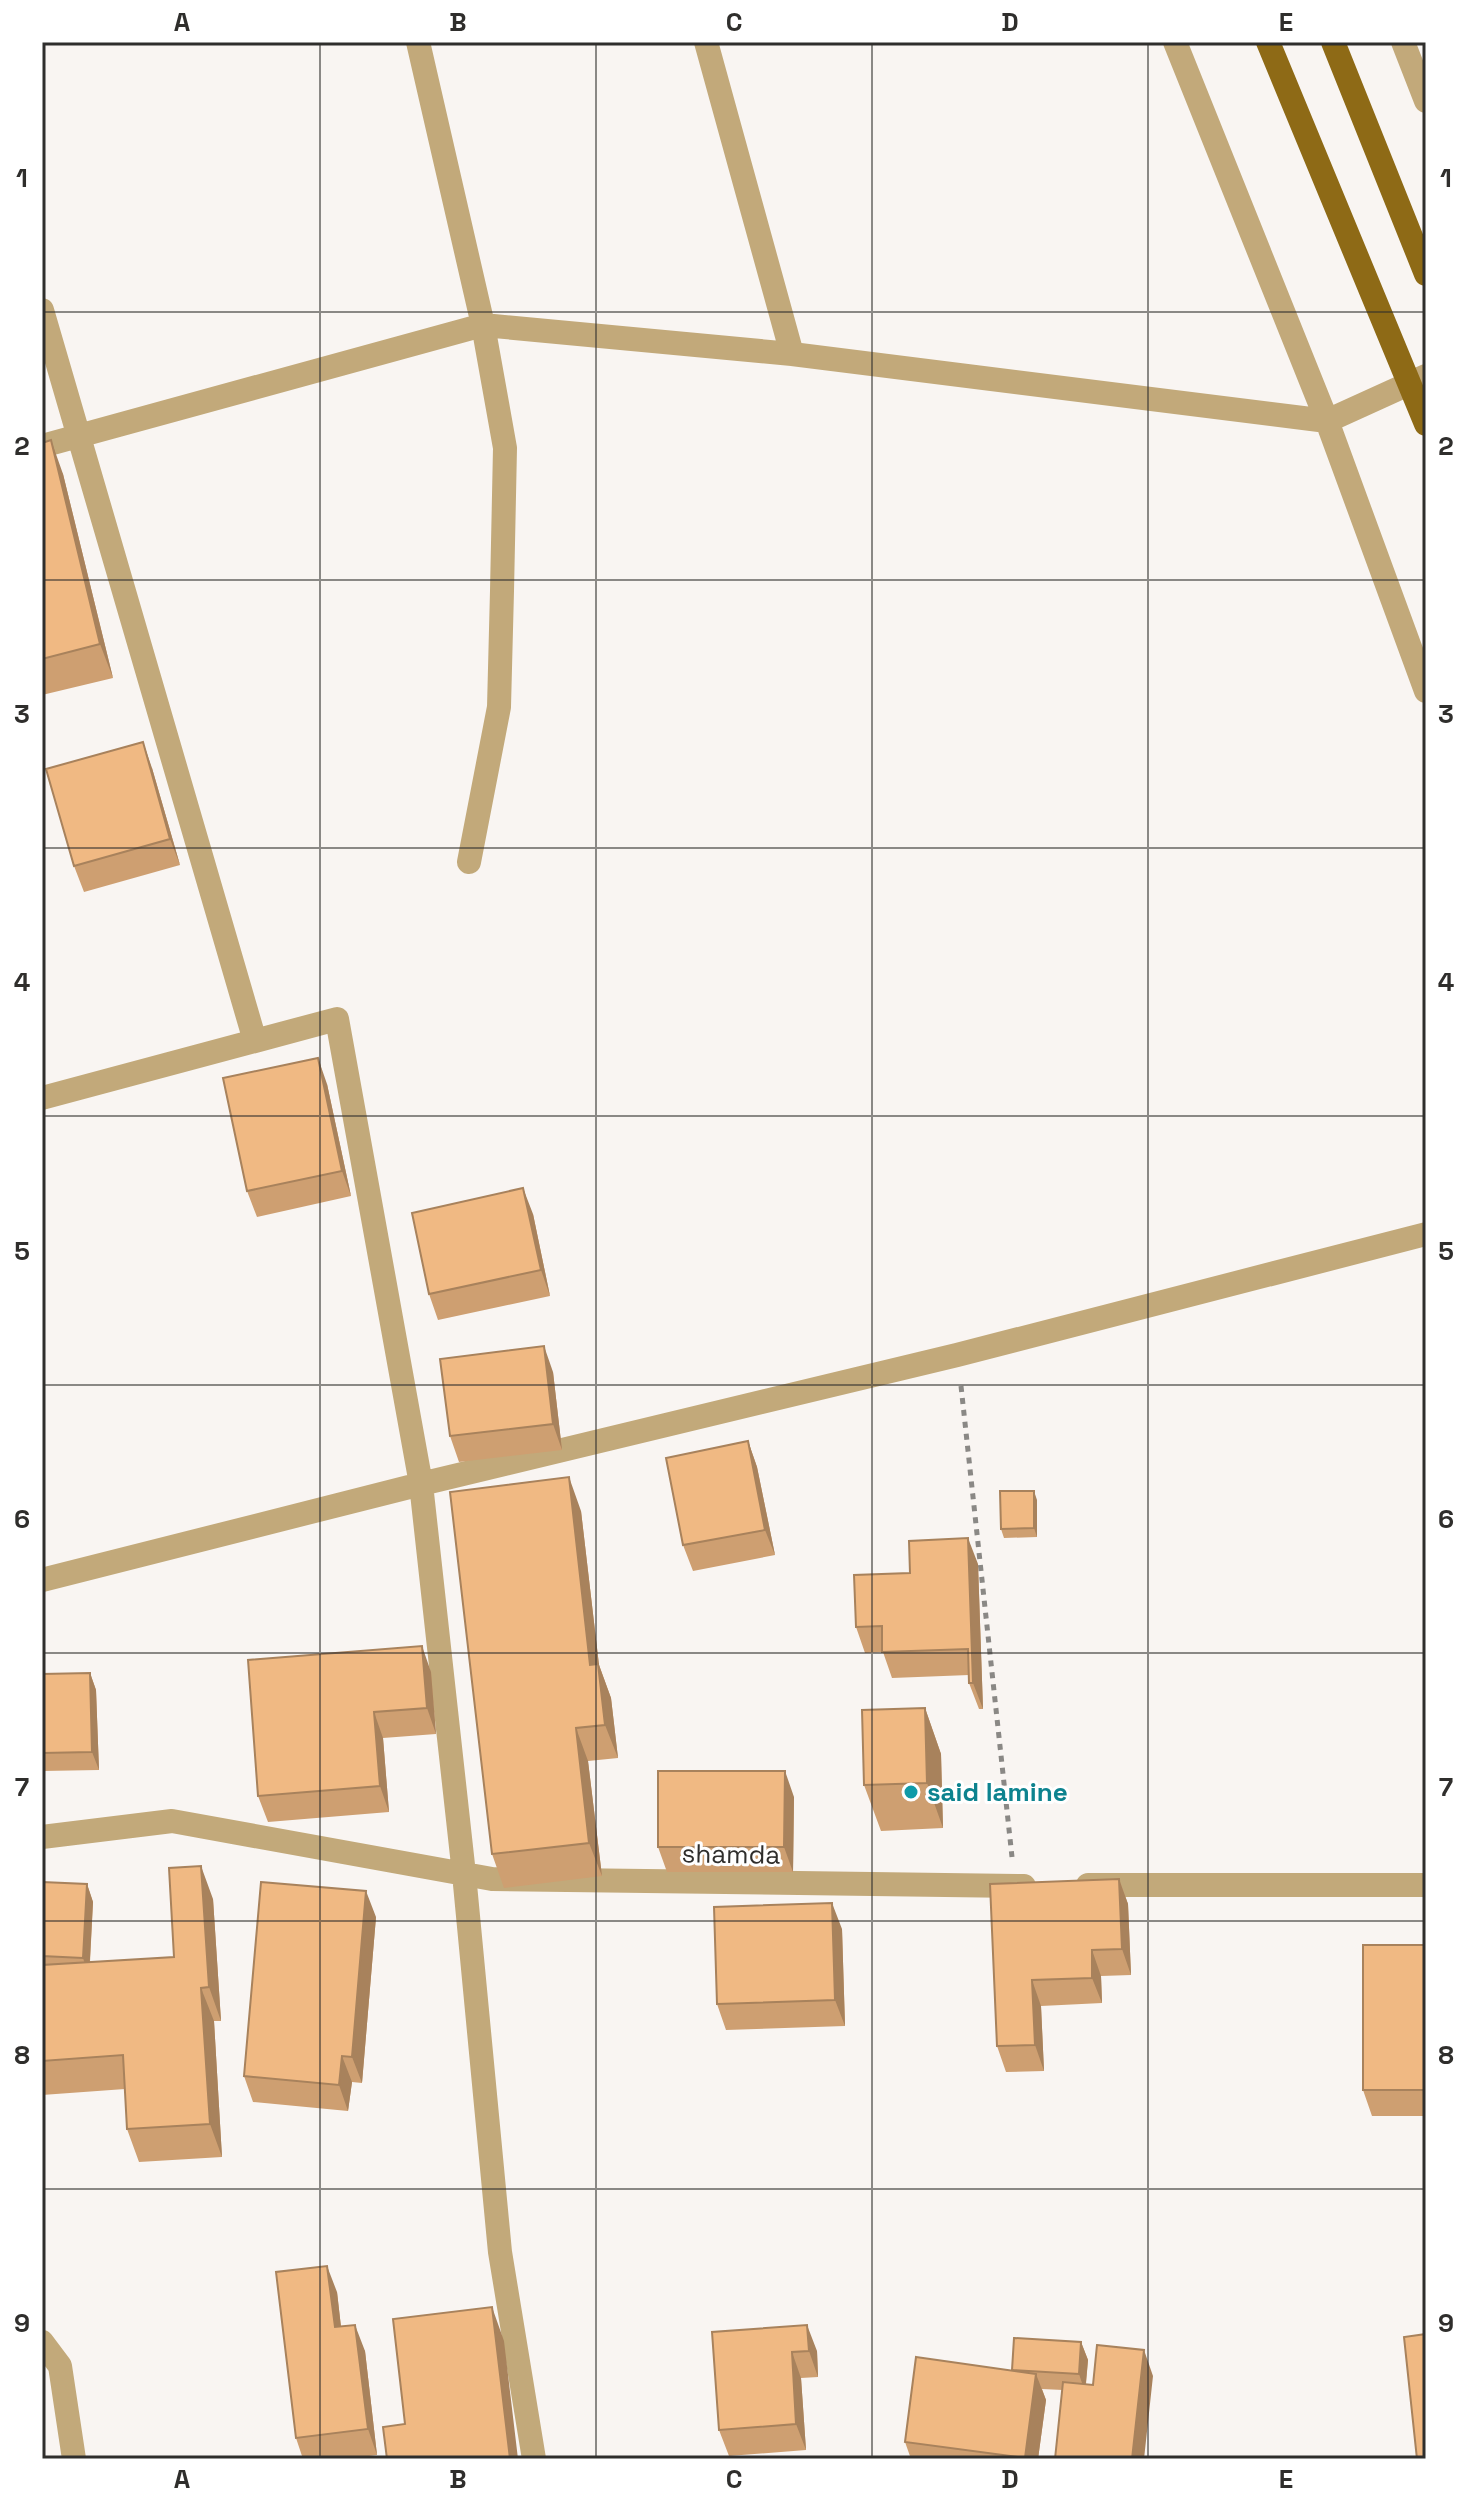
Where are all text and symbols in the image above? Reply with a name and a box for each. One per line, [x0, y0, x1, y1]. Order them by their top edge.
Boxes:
text: A [174, 5, 191, 39]
text: B [449, 5, 467, 39]
text: C [726, 5, 742, 39]
text: D [1001, 5, 1019, 39]
text: E [1279, 5, 1293, 39]
text: 1 [16, 161, 28, 195]
text: 1 [1440, 161, 1452, 195]
text: 2 [14, 429, 30, 463]
text: 2 [1438, 429, 1454, 463]
text: 3 [14, 697, 30, 731]
text: 3 [1438, 697, 1454, 731]
text: 4 [14, 965, 30, 999]
text: 4 [1438, 965, 1454, 999]
text: 5 [14, 1234, 30, 1268]
text: 5 [1438, 1234, 1454, 1268]
text: 6 [14, 1502, 30, 1536]
text: 6 [1438, 1502, 1454, 1536]
text: 7 [15, 1770, 29, 1804]
text: 7 [1439, 1770, 1453, 1804]
place label: said lamine [927, 1775, 1068, 1809]
marker: said lamine [902, 1783, 920, 1801]
street label: shamda [681, 1836, 781, 1872]
text: 8 [14, 2038, 30, 2072]
text: 8 [1438, 2038, 1454, 2072]
text: 9 [14, 2306, 30, 2340]
text: 9 [1438, 2306, 1454, 2340]
text: A [174, 2462, 191, 2496]
text: B [449, 2462, 467, 2496]
text: C [726, 2462, 742, 2496]
text: D [1001, 2462, 1019, 2496]
text: E [1279, 2462, 1293, 2496]

